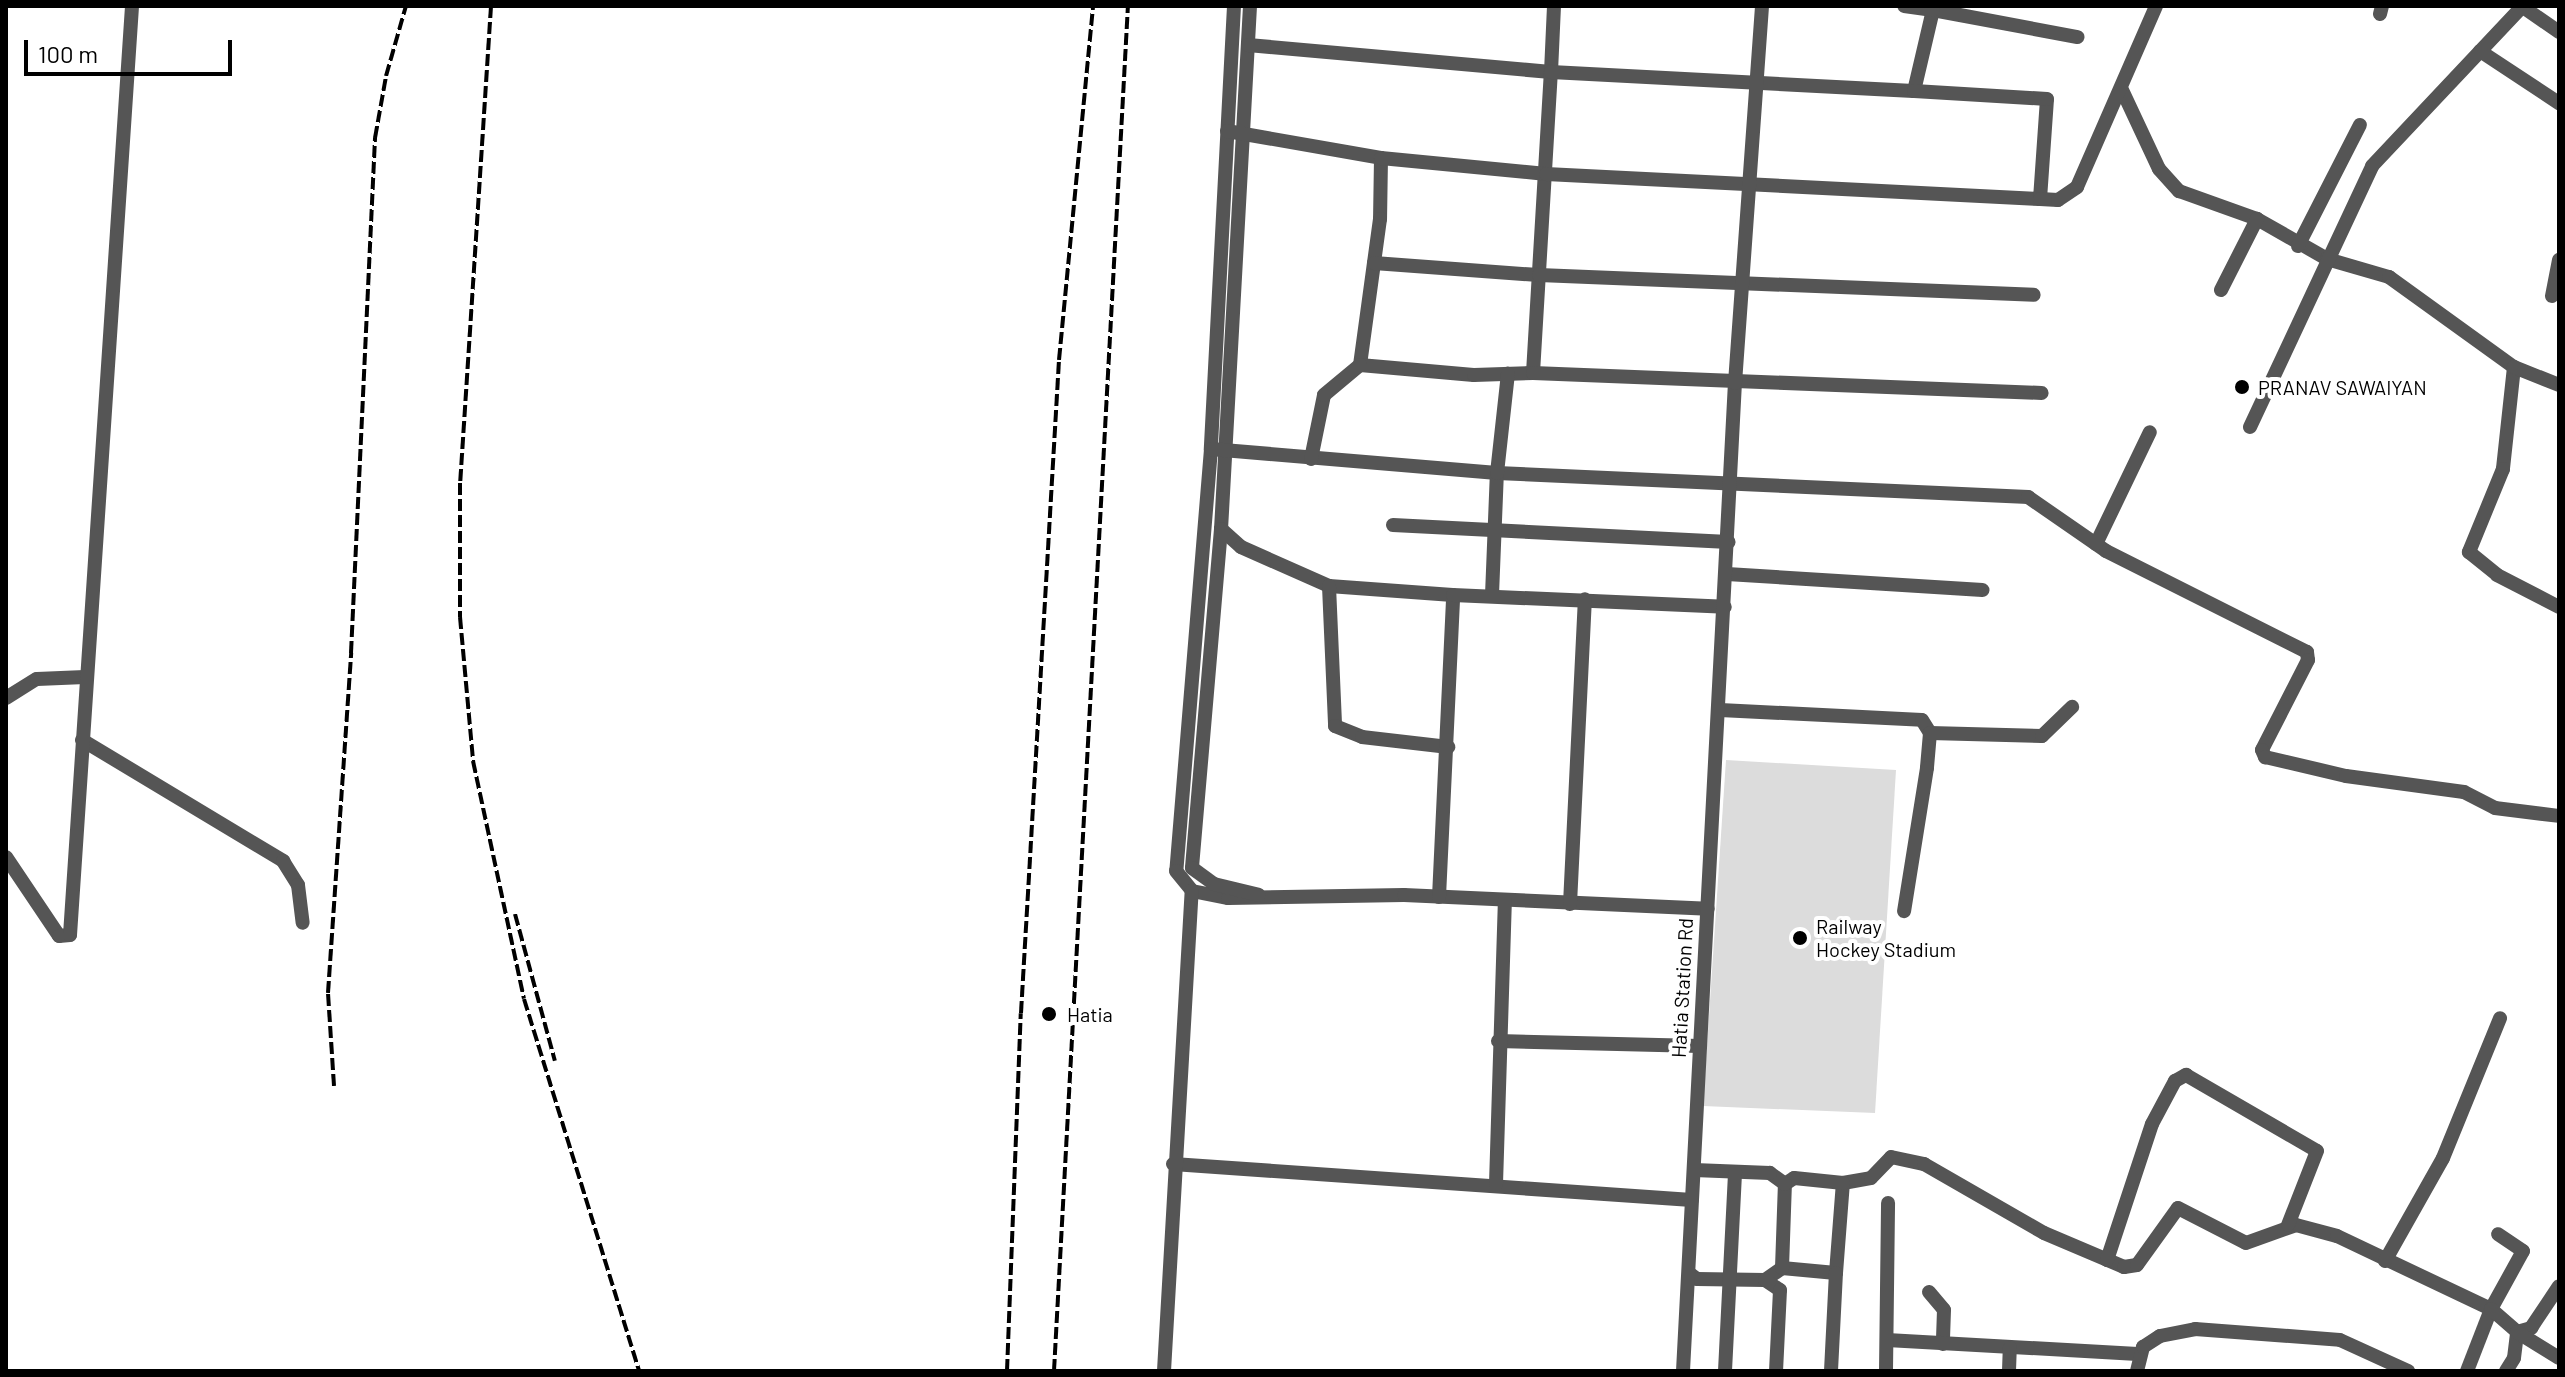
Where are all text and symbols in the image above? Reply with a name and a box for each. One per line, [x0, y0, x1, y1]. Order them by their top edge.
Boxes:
scale bar [28, 24, 236, 74]
text: 100 m [38, 39, 98, 68]
place label: PRANAV SAWAIYAN [2258, 375, 2427, 399]
marker: PRANAV SAWAIYAN [2233, 378, 2251, 396]
place label: Railway Hockey Stadium [1816, 914, 1956, 961]
street label: Hatia Station Rd [1666, 917, 1698, 1059]
marker: Railway Hockey Stadium [1791, 929, 1809, 947]
place label: Hatia [1067, 1002, 1113, 1026]
marker: Hatia [1038, 1003, 1060, 1025]

